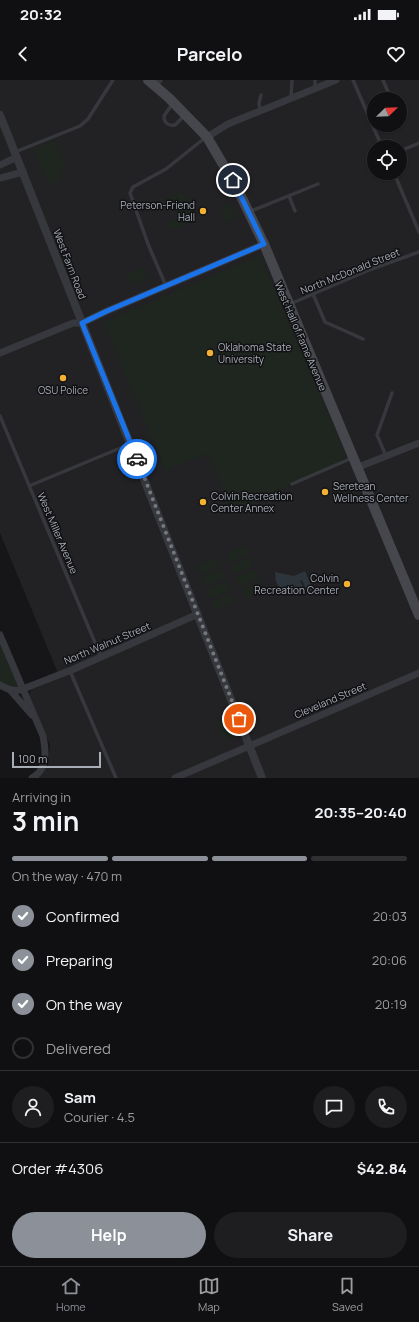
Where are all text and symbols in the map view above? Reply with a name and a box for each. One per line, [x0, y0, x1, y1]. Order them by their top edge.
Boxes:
text: 20:32 [20, 4, 62, 25]
text: Parcelo [177, 42, 242, 66]
icon: back [12, 43, 34, 65]
icon: heart [385, 43, 407, 65]
north arrow [367, 92, 407, 132]
map controls [367, 92, 407, 180]
button: locate [367, 140, 407, 180]
pin [216, 163, 250, 197]
icon: home [222, 169, 244, 191]
place label: Peterson-Friend Hall [120, 198, 195, 224]
marker: Peterson-Friend Hall [198, 206, 208, 216]
street label: West Farm Road [50, 227, 90, 301]
street label: North McDonald Street [298, 245, 402, 297]
street label: West Hall of Fame Avenue [272, 279, 330, 393]
place label: Oklahoma State University [218, 340, 292, 366]
marker: Oklahoma State University [205, 348, 215, 358]
marker: OSU Police [58, 373, 68, 383]
place label: OSU Police [38, 383, 88, 397]
courier [117, 439, 157, 479]
icon: car [126, 448, 148, 470]
place label: Seretean Wellness Center [333, 479, 409, 505]
marker: Seretean Wellness Center [320, 487, 330, 497]
place label: Colvin Recreation Center Annex [211, 489, 293, 515]
street label: West Miller Avenue [35, 490, 81, 576]
marker: Colvin Recreation Center Annex [198, 497, 208, 507]
place label: Colvin Recreation Center [254, 571, 339, 597]
marker: Colvin Recreation Center [342, 579, 352, 589]
street label: North Walnut Street [62, 619, 152, 667]
street label: Cleveland Street [292, 679, 368, 721]
pin [222, 702, 256, 736]
icon: bag [228, 708, 250, 730]
scale bar [12, 750, 101, 769]
text: 100 m [18, 751, 47, 766]
text: Arriving in [12, 788, 71, 806]
text: 20:35–20:40 [315, 802, 407, 823]
text: 3 min [12, 803, 79, 839]
text: On the way · 470 m [12, 867, 122, 885]
icon: check [12, 905, 34, 927]
text: Confirmed [46, 906, 119, 927]
text: 20:03 [373, 907, 407, 925]
icon: check [12, 949, 34, 971]
text: Preparing [46, 950, 113, 971]
text: 20:06 [372, 951, 407, 969]
icon: check [12, 993, 34, 1015]
text: On the way [46, 994, 122, 1015]
text: 20:19 [375, 995, 407, 1013]
text: Delivered [46, 1038, 111, 1059]
button: person [12, 1086, 54, 1128]
button: chat [313, 1086, 355, 1128]
button: phone [365, 1086, 407, 1128]
text: Sam [64, 1087, 96, 1108]
text: Courier · 4.5 [64, 1108, 135, 1126]
text: Order #4306 [12, 1158, 104, 1179]
text: $42.84 [357, 1158, 407, 1179]
button: Help [12, 1212, 206, 1258]
button: Share [214, 1212, 407, 1258]
tab: Home [56, 1275, 86, 1314]
tab: Map [198, 1275, 220, 1314]
tab: Saved [332, 1275, 363, 1314]

